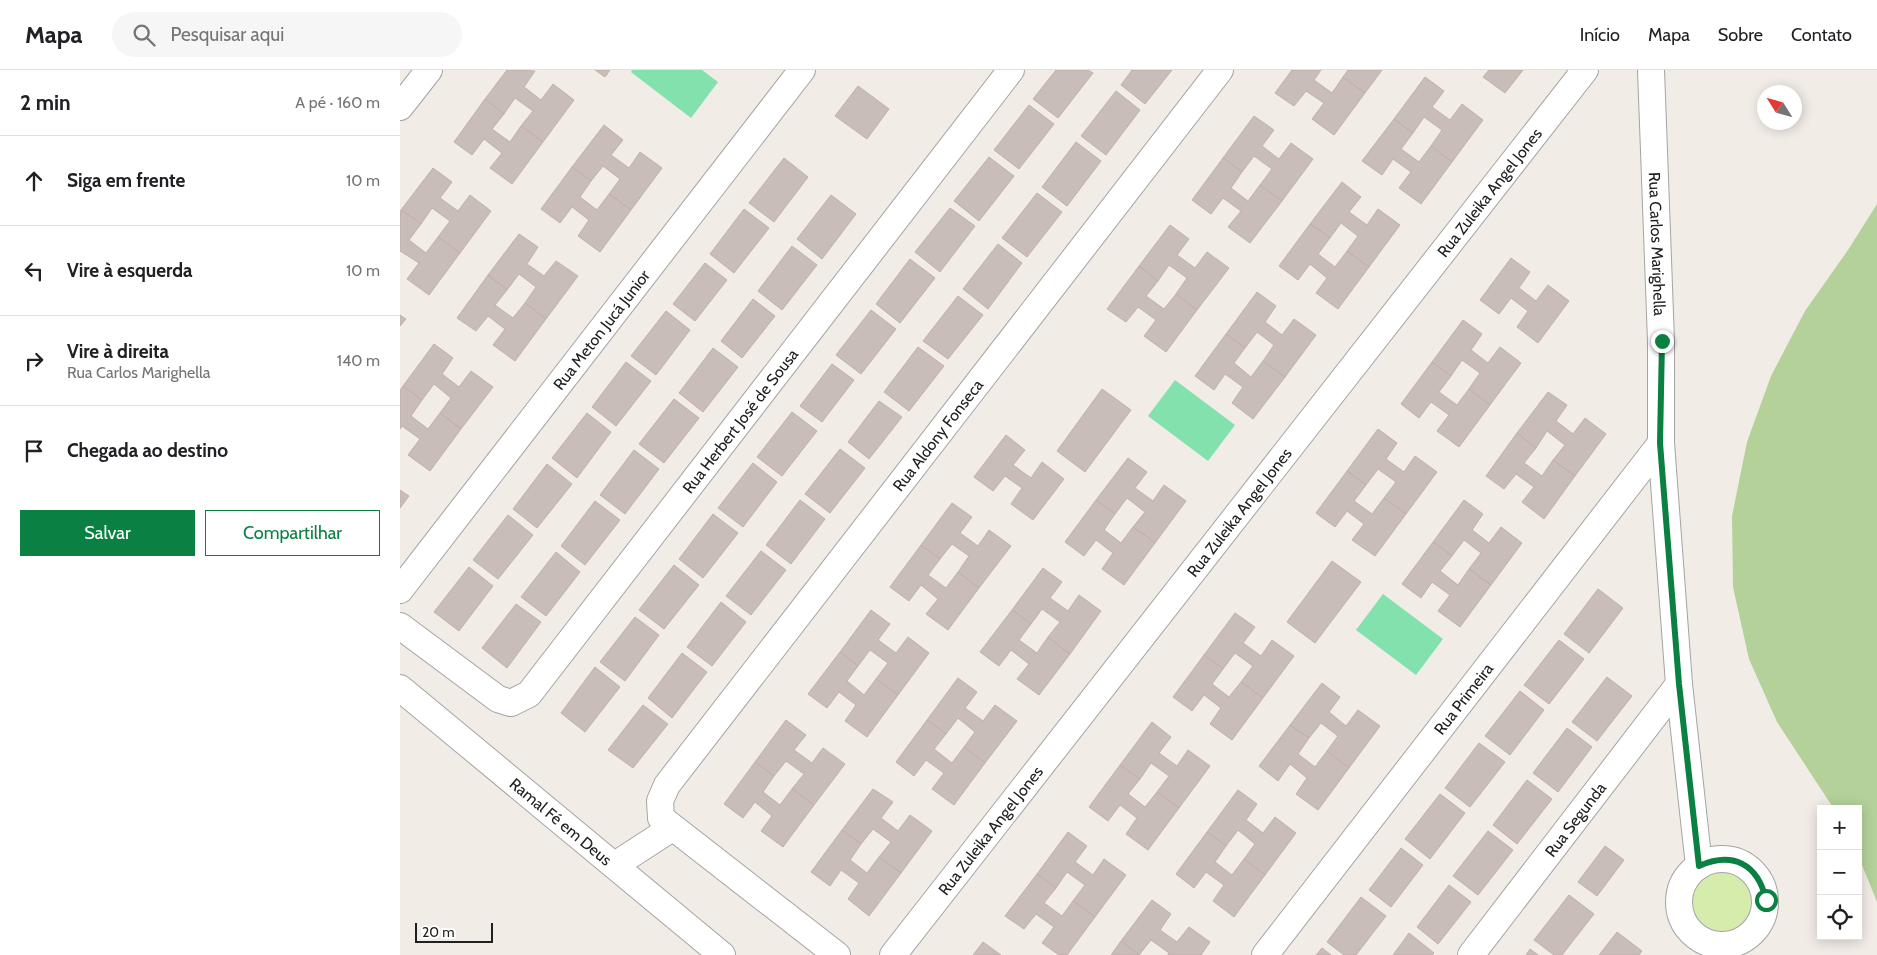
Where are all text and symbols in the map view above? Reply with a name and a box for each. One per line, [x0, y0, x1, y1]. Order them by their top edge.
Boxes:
search box [112, 12, 462, 57]
text: Mapa [25, 20, 82, 49]
icon: search [130, 21, 158, 49]
text: Pesquisar aqui [170, 23, 284, 46]
text: Início [1580, 24, 1620, 46]
text: Mapa [1648, 24, 1690, 46]
text: Sobre [1718, 24, 1763, 46]
text: Contato [1791, 24, 1852, 46]
north arrow [1757, 85, 1802, 130]
text: 2 min [20, 90, 71, 115]
text: A pé · 160 m [295, 93, 380, 112]
street label: Rua Zuleika Angel Jones [1433, 124, 1546, 261]
icon: ahead [20, 167, 48, 195]
text: Siga em frente [67, 169, 185, 192]
text: 10 m [346, 171, 380, 190]
street label: Rua Carlos Marighella [1645, 172, 1669, 316]
icon: left [20, 257, 48, 285]
text: Vire à esquerda [67, 259, 193, 282]
text: 10 m [346, 261, 380, 280]
street label: Rua Meton Jucá Junior [549, 266, 654, 394]
route end [1651, 330, 1674, 353]
text: Vire à direita [67, 340, 169, 363]
street label: Rua Herbert José de Sousa [679, 345, 802, 497]
icon: right [20, 347, 48, 375]
text: 140 m [337, 351, 380, 370]
text: Rua Carlos Marighella [67, 363, 211, 382]
street label: Rua Aldony Fonseca [889, 375, 987, 495]
icon: arrive [20, 437, 48, 465]
text: Chegada ao destino [67, 439, 228, 462]
street label: Rua Zuleika Angel Jones [1183, 444, 1296, 581]
button: Salvar [20, 510, 195, 556]
button: Compartilhar [205, 510, 380, 556]
street label: Rua Primeira [1430, 659, 1497, 738]
street label: Rua Zuleika Angel Jones [934, 762, 1047, 899]
street label: Ramal Fé em Deus [506, 774, 616, 870]
street label: Rua Segunda [1541, 778, 1610, 861]
map controls [1817, 805, 1862, 940]
button: + [1817, 805, 1862, 850]
button: − [1817, 850, 1862, 895]
route start [1755, 889, 1778, 912]
button: locate [1817, 895, 1862, 940]
scale bar [415, 920, 492, 943]
text: 20 m [422, 923, 455, 941]

